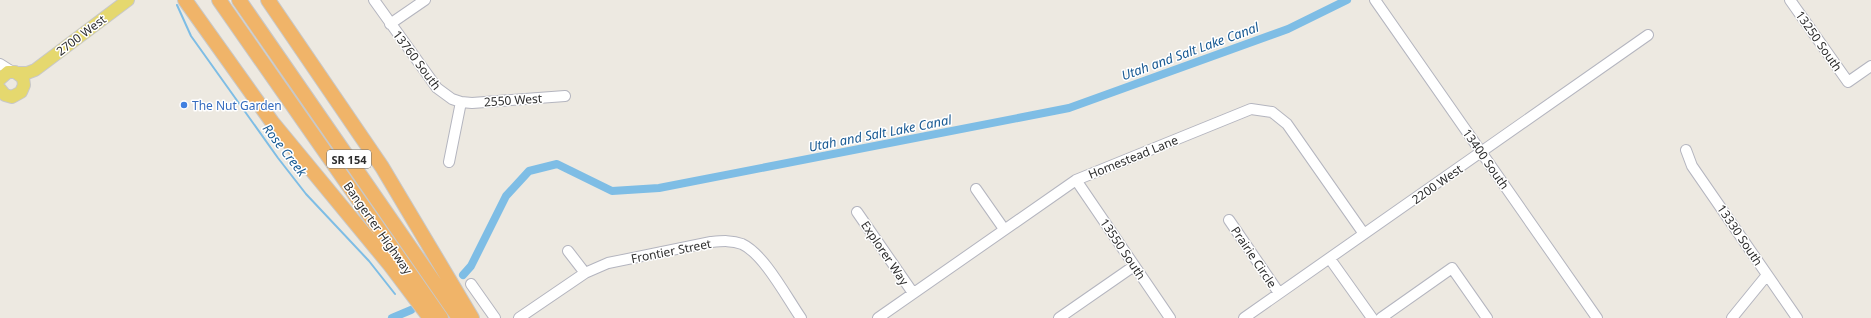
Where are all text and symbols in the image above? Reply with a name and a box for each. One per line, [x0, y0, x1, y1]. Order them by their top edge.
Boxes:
street label: 13250 South [1792, 7, 1846, 75]
street label: 2700 West [53, 10, 110, 59]
water label: Utah and Salt Lake Canal [1119, 18, 1262, 84]
street label: 13760 South [389, 27, 445, 93]
street label: 2550 West [483, 89, 543, 111]
place label: The Nut Garden [192, 97, 282, 114]
marker: The Nut Garden [179, 100, 189, 110]
water label: Utah and Salt Lake Canal [807, 110, 954, 156]
water label: Rose Creek [259, 120, 312, 180]
street label: 13400 South [1459, 125, 1513, 193]
street label: Homestead Lane [1086, 131, 1181, 183]
road number: SR 154 [327, 150, 371, 168]
street label: 2200 West [1408, 160, 1466, 208]
street label: Bangerter Highway [340, 178, 417, 278]
street label: 13330 South [1713, 201, 1767, 269]
street label: 13550 South [1096, 215, 1150, 283]
street label: Explorer Way [857, 218, 913, 289]
street label: Prairie Circle [1227, 223, 1281, 291]
street label: Frontier Street [629, 235, 713, 267]

